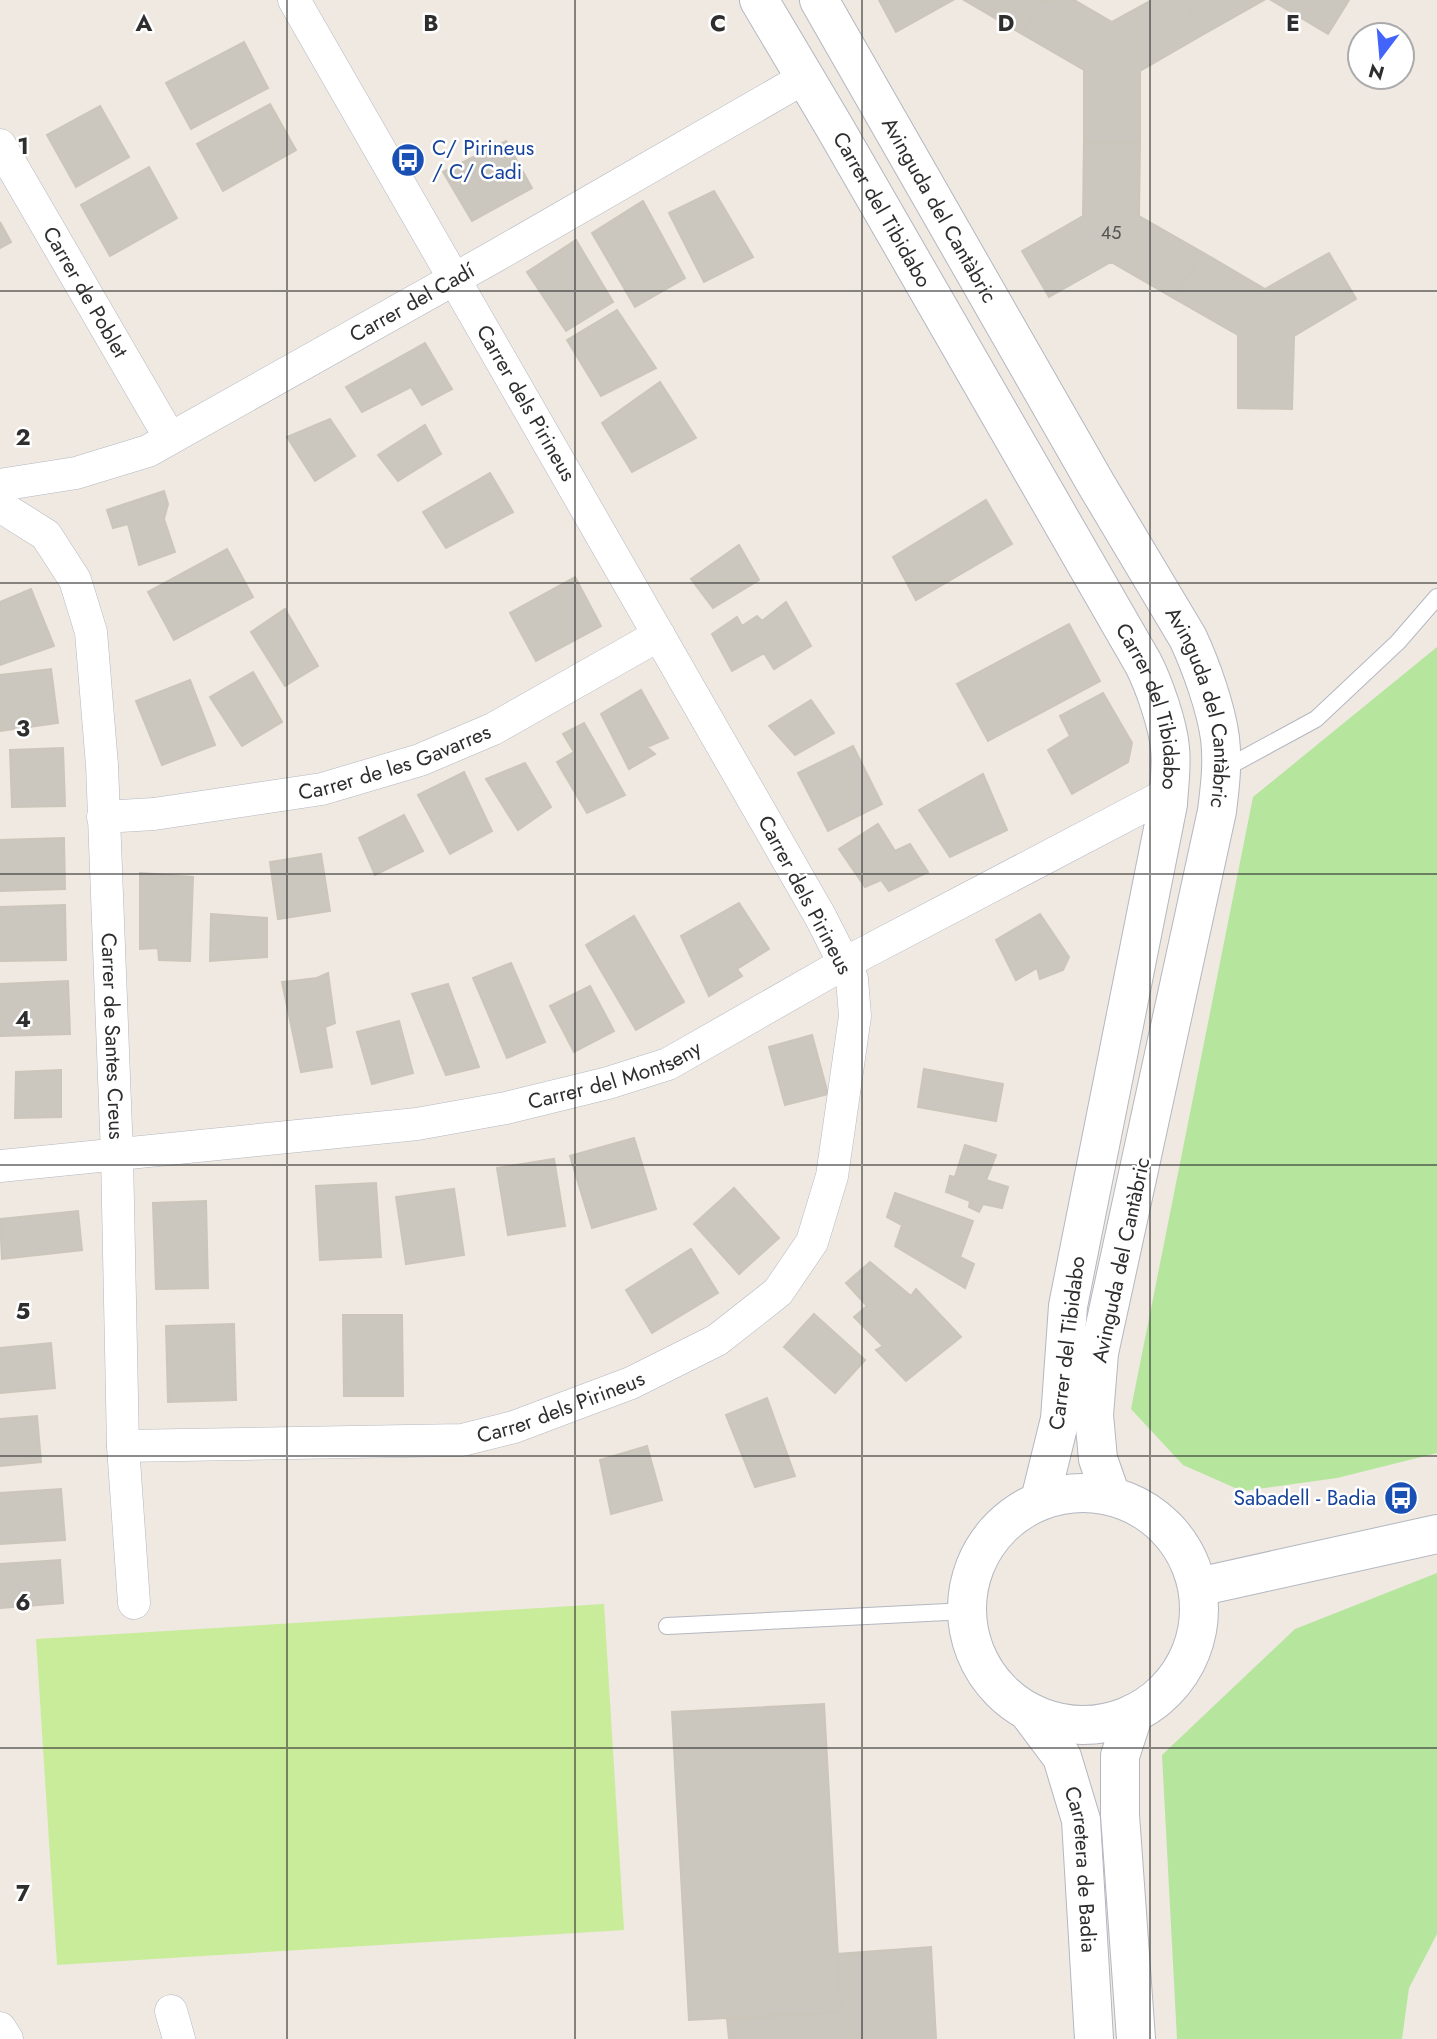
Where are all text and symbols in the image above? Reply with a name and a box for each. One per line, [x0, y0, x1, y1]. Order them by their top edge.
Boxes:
text: A [135, 6, 153, 40]
text: B [423, 6, 439, 40]
text: C [710, 6, 726, 40]
text: D [998, 6, 1015, 40]
text: E [1286, 6, 1300, 40]
north arrow [1346, 21, 1416, 91]
text: N [1365, 57, 1387, 87]
street label: Avinguda del Cantàbric [874, 112, 1004, 308]
street label: Carrer del Tibidabo [825, 126, 939, 293]
text: 1 [17, 129, 29, 163]
place label: C/ Pirineus / C/ Cadi [432, 133, 534, 187]
bus stop icon: C/ Pirineus / C/ Cadi [389, 141, 427, 179]
house number: 45 [1101, 220, 1121, 246]
street label: Carrer de Poblet [35, 221, 135, 363]
street label: Carrer del Cadí [344, 255, 481, 350]
street label: Carrer dels Pirineus [469, 319, 583, 487]
text: 2 [15, 420, 31, 454]
street label: Avinguda del Cantàbric [1158, 601, 1236, 810]
street label: Carrer del Tibidabo [1108, 618, 1186, 791]
text: 3 [16, 711, 30, 745]
street label: Carrer de les Gavarres [296, 717, 495, 807]
street label: Carrer dels Pirineus [750, 810, 860, 980]
street label: Carrer de Santes Creus [93, 932, 131, 1140]
text: 4 [15, 1002, 31, 1036]
street label: Carrer del Montseny [525, 1033, 707, 1117]
street label: Avinguda del Cantàbric [1085, 1155, 1157, 1365]
street label: Carrer del Tibidabo [1041, 1254, 1093, 1432]
text: 5 [16, 1294, 30, 1328]
street label: Carrer dels Pirineus [474, 1364, 650, 1451]
bus stop icon: Sabadell - Badia [1382, 1479, 1420, 1517]
place label: Sabadell - Badia [1234, 1483, 1376, 1513]
text: 6 [15, 1585, 31, 1619]
street label: Carretera de Badia [1057, 1783, 1104, 1954]
text: 7 [16, 1876, 30, 1910]

